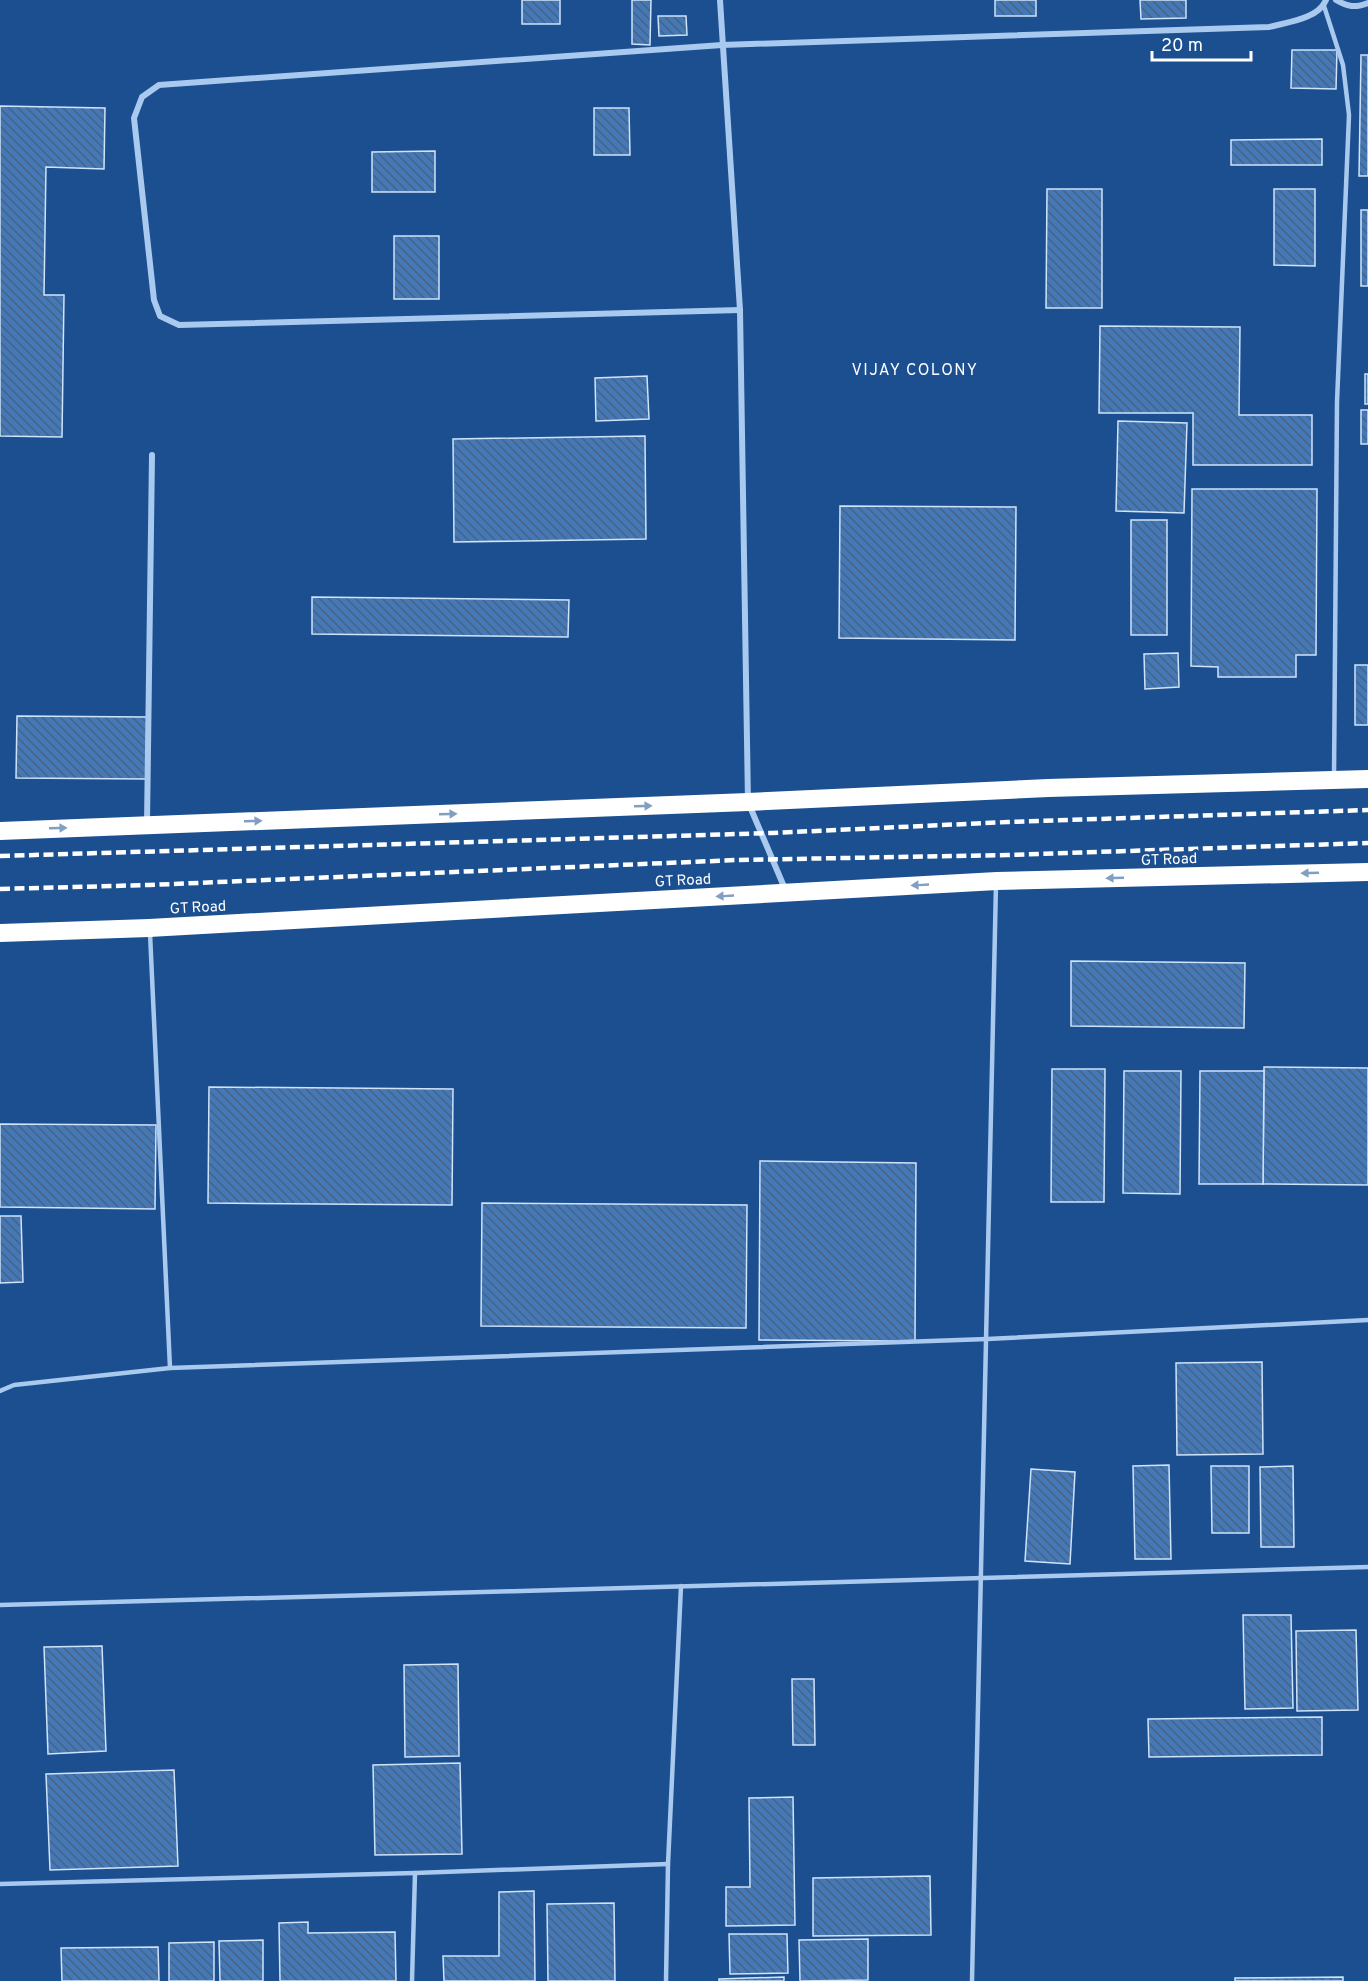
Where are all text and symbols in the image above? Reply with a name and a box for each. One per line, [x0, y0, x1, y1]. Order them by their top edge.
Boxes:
scale bar [1152, 24, 1251, 62]
text: 20 m [1161, 35, 1203, 58]
district label: VIJAY COLONY [851, 361, 979, 381]
one-way arrow [634, 802, 653, 811]
one-way arrow [439, 809, 458, 818]
one-way arrow [244, 816, 263, 825]
one-way arrow [49, 824, 68, 833]
street label: GT Road [1140, 850, 1198, 871]
one-way arrow [1300, 868, 1319, 878]
street label: GT Road [654, 871, 712, 892]
one-way arrow [1105, 873, 1124, 883]
one-way arrow [910, 881, 929, 890]
one-way arrow [716, 892, 735, 901]
street label: GT Road [169, 898, 227, 919]

